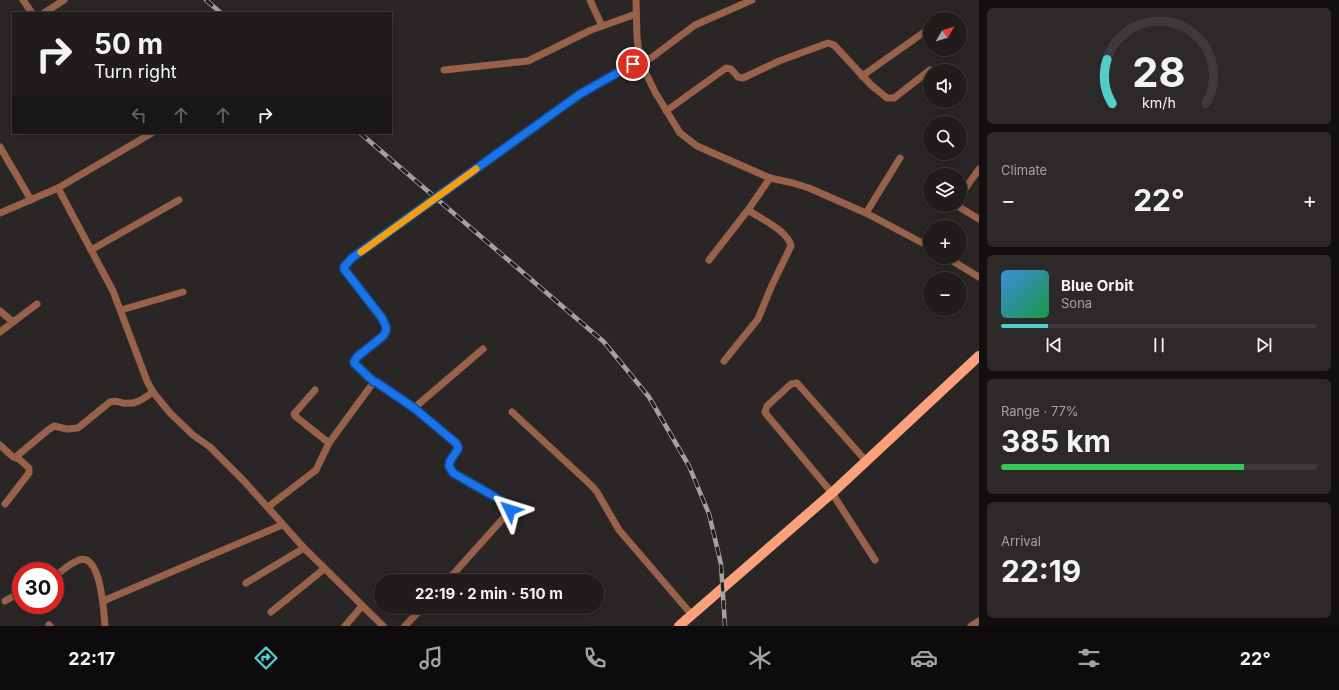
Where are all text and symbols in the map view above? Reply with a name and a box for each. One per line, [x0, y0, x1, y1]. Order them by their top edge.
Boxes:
north arrow [923, 12, 967, 56]
map controls [923, 12, 967, 316]
text: 50 m [94, 27, 163, 61]
icon: right [28, 28, 80, 80]
pin [616, 47, 650, 81]
text: 28 [1132, 47, 1186, 97]
icon: arrive [622, 53, 644, 75]
text: Turn right [94, 61, 177, 82]
button: sound [923, 64, 967, 108]
text: km/h [1142, 93, 1176, 110]
icon: left [128, 104, 150, 126]
icon: ahead [170, 104, 192, 126]
icon: ahead [212, 104, 234, 126]
icon: right [254, 104, 276, 126]
button: search [923, 116, 967, 160]
text: Climate [1001, 162, 1047, 178]
button: layers [923, 168, 967, 212]
text: 22° [1133, 182, 1185, 218]
text: − [1001, 187, 1016, 213]
text: + [1302, 187, 1317, 213]
button: + [923, 220, 967, 264]
button: − [923, 272, 967, 316]
text: Blue Orbit [1061, 276, 1134, 295]
text: Sona [1061, 295, 1092, 311]
icon: previous [1043, 334, 1065, 356]
icon: pause [1148, 334, 1170, 356]
icon: next [1253, 334, 1275, 356]
text: Range · 77% [1001, 403, 1079, 419]
text: 385 km [1001, 423, 1111, 459]
position arrow [489, 489, 531, 531]
text: Arrival [1001, 533, 1041, 549]
text: 22:19 [1001, 553, 1081, 589]
speed limit sign: 30 [12, 562, 64, 614]
text: 22:19 · 2 min · 510 m [415, 584, 563, 603]
icon: directions [252, 644, 280, 672]
icon: music [417, 644, 445, 672]
icon: phone [581, 644, 609, 672]
icon: climate [746, 644, 774, 672]
icon: car [910, 644, 938, 672]
icon: filters [1075, 644, 1103, 672]
text: 22:17 [68, 648, 115, 669]
text: 22° [1240, 648, 1271, 669]

